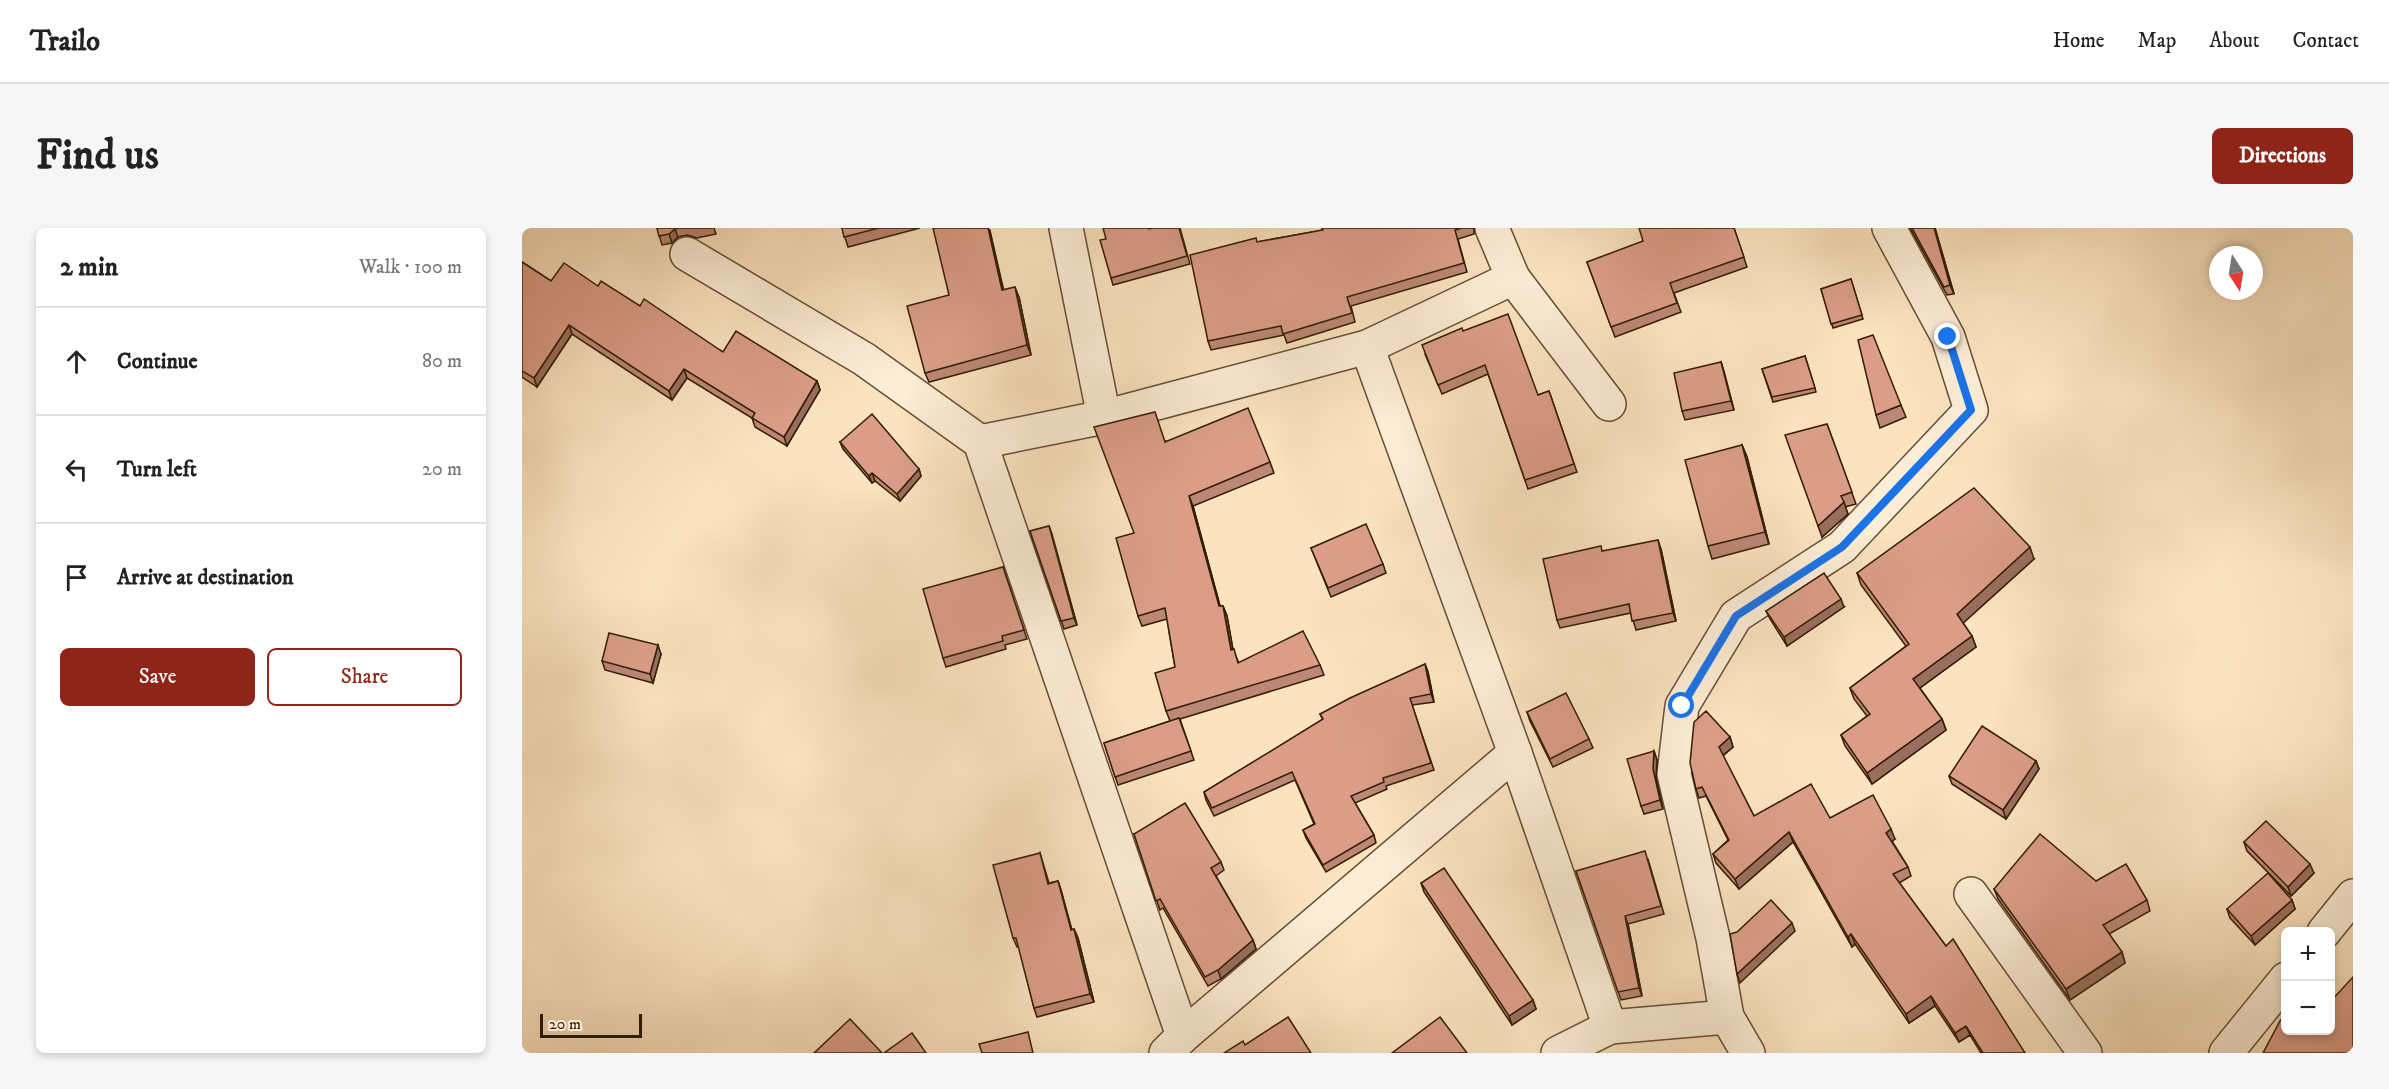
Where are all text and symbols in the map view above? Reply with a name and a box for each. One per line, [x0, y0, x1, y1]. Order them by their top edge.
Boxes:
text: Trailo [30, 24, 100, 59]
text: Home [2053, 28, 2105, 54]
text: Map [2138, 28, 2176, 54]
text: About [2209, 28, 2260, 54]
text: Contact [2293, 28, 2359, 54]
button: Directions [2212, 128, 2353, 184]
text: Find us [36, 130, 159, 182]
north arrow [2209, 246, 2263, 300]
text: 2 min [60, 251, 118, 284]
text: Walk · 100 m [359, 255, 462, 280]
route end [1934, 323, 1960, 349]
icon: ahead [60, 345, 93, 378]
text: Continue [117, 348, 198, 375]
text: 80 m [422, 349, 462, 374]
icon: left [60, 453, 93, 486]
text: Turn left [117, 456, 197, 483]
text: 20 m [422, 457, 462, 482]
icon: arrive [60, 561, 93, 594]
text: Arrive at destination [117, 564, 294, 591]
button: Save [60, 648, 255, 706]
button: Share [267, 648, 462, 706]
route start [1668, 692, 1694, 718]
map controls [2281, 927, 2335, 1035]
button: + [2281, 927, 2335, 981]
button: − [2281, 981, 2335, 1035]
scale bar [540, 1011, 642, 1038]
text: 20 m [549, 1014, 581, 1034]

